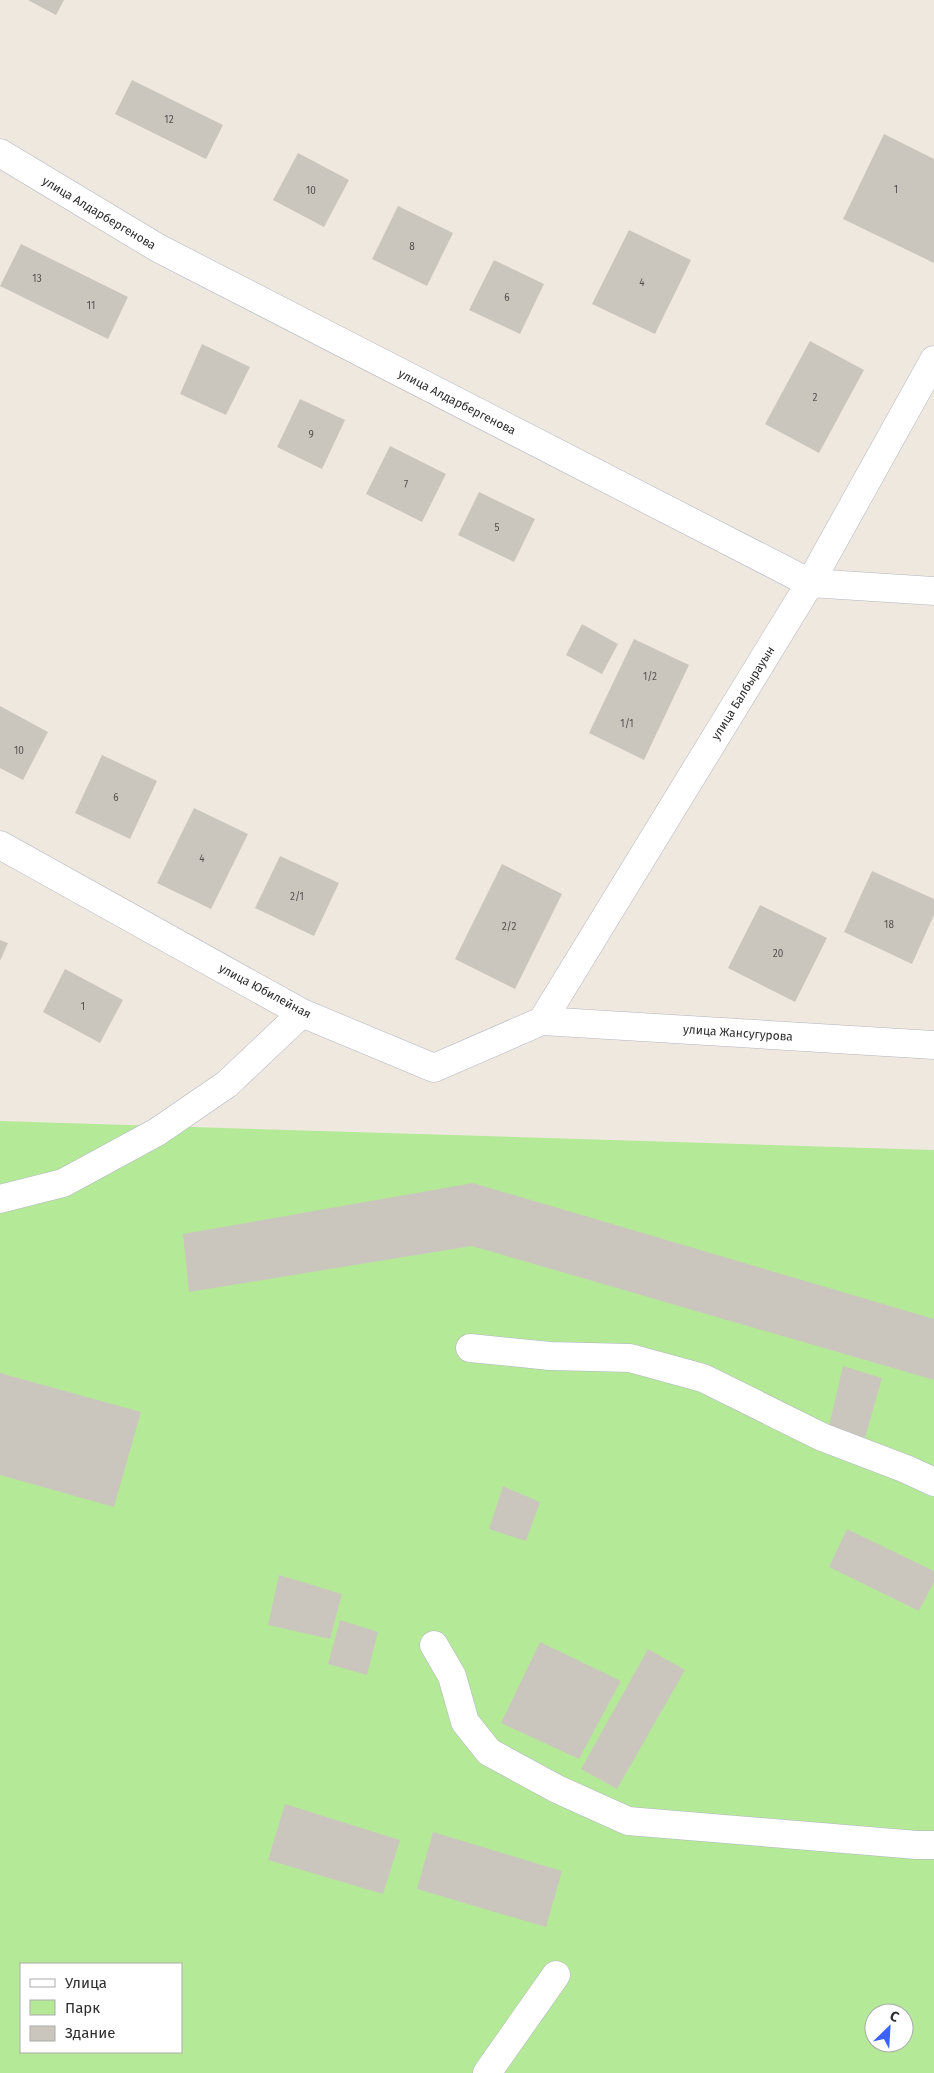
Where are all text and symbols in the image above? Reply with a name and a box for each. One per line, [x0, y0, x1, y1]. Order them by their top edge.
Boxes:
house number: 12 [164, 114, 174, 126]
street label: улица Алдарбергенова [40, 174, 158, 252]
house number: 1 [894, 184, 898, 196]
house number: 10 [306, 185, 316, 197]
house number: 8 [409, 241, 415, 253]
house number: 13 [32, 273, 42, 285]
house number: 4 [639, 277, 645, 289]
house number: 6 [504, 292, 510, 304]
house number: 11 [87, 300, 95, 312]
street label: улица Алдарбергенова [396, 366, 518, 438]
house number: 2 [813, 392, 818, 404]
house number: 9 [308, 429, 314, 441]
house number: 7 [404, 479, 409, 491]
house number: 5 [494, 522, 500, 534]
street label: улица Балбырауын [708, 644, 778, 742]
house number: 1/2 [643, 671, 657, 683]
house number: 1/1 [620, 718, 634, 730]
house number: 10 [14, 745, 24, 757]
house number: 6 [113, 792, 119, 804]
house number: 4 [199, 853, 205, 865]
house number: 2/1 [290, 891, 304, 903]
house number: 18 [884, 919, 894, 931]
house number: 2/2 [502, 921, 516, 933]
house number: 20 [773, 948, 784, 960]
street label: улица Юбилейная [216, 961, 314, 1021]
house number: 1 [81, 1001, 85, 1013]
street label: улица Жансугурова [683, 1022, 793, 1044]
legend [20, 1963, 182, 2053]
text: Улица [65, 1974, 107, 1992]
text: Парк [65, 1999, 100, 2017]
north arrow [864, 2003, 914, 2053]
text: С [887, 2007, 902, 2026]
text: Здание [65, 2024, 115, 2042]

